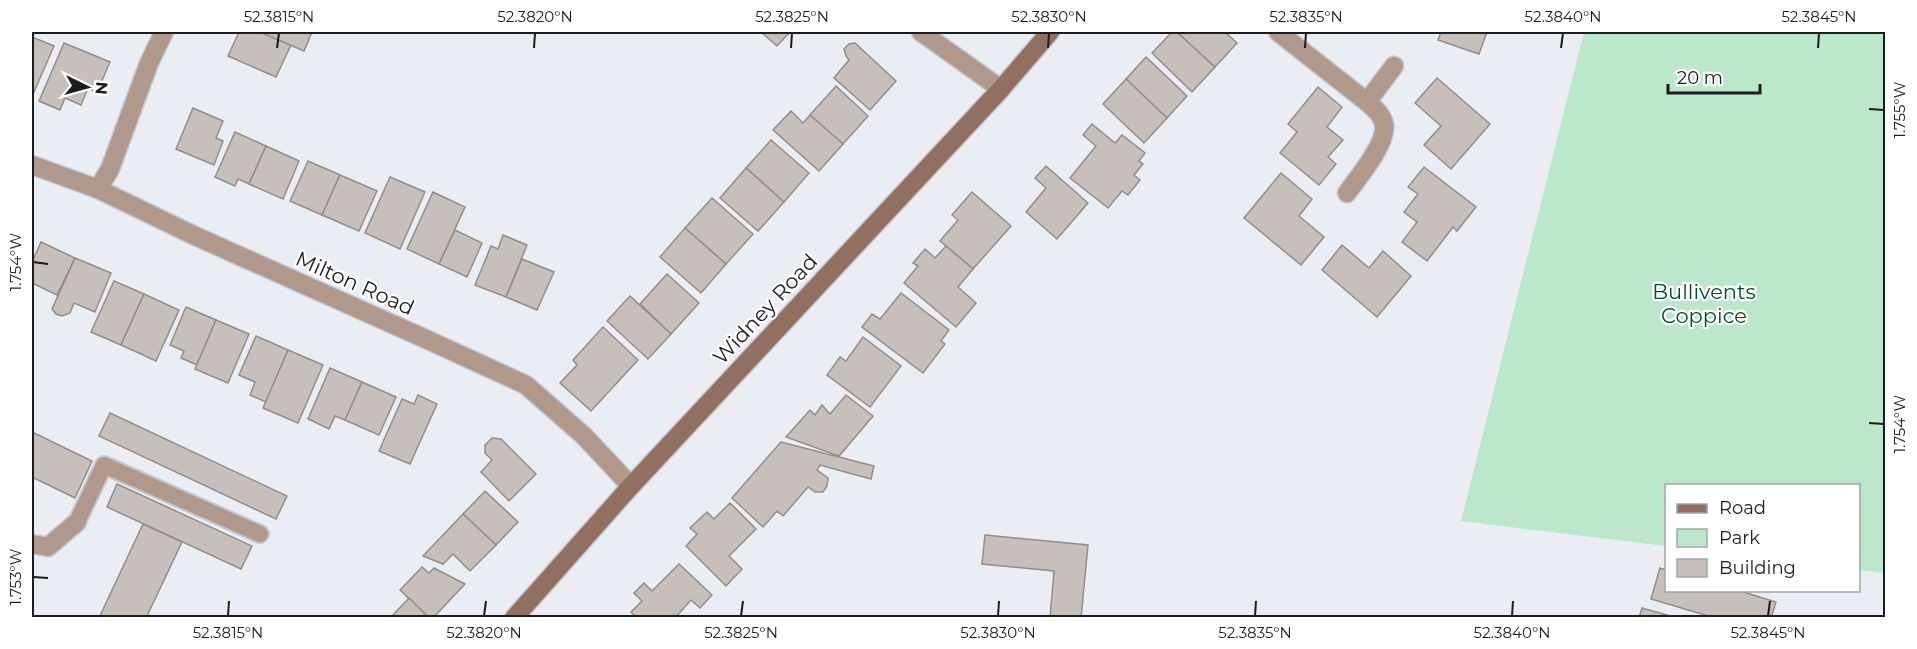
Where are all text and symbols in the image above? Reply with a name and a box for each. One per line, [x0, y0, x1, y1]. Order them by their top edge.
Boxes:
text: 52.3815°N [244, 7, 314, 26]
text: 52.3820°N [497, 7, 573, 26]
text: 52.3825°N [755, 7, 829, 26]
text: 52.3830°N [1011, 7, 1087, 26]
text: 52.3835°N [1269, 7, 1343, 26]
text: 52.3840°N [1525, 7, 1601, 26]
text: 52.3845°N [1781, 7, 1857, 26]
north arrow [57, 57, 117, 117]
scale bar [1668, 57, 1760, 95]
text: 20 m [1677, 67, 1723, 89]
text: N [91, 81, 111, 96]
text: 1.755°W [1890, 81, 1909, 139]
text: 1.754°W [6, 233, 25, 291]
street label: Milton Road [292, 246, 418, 320]
street label: Widney Road [708, 249, 822, 369]
park label: Bullivents Coppice [1652, 279, 1756, 328]
text: 1.754°W [1890, 395, 1909, 453]
legend [1665, 484, 1860, 592]
text: Road [1719, 497, 1766, 519]
text: Park [1719, 527, 1760, 549]
text: 1.753°W [6, 548, 25, 605]
text: Building [1719, 557, 1796, 579]
text: 52.3815°N [193, 623, 263, 642]
text: 52.3820°N [446, 623, 522, 642]
text: 52.3825°N [704, 623, 778, 642]
text: 52.3830°N [960, 623, 1036, 642]
text: 52.3835°N [1218, 623, 1292, 642]
text: 52.3840°N [1474, 623, 1550, 642]
text: 52.3845°N [1730, 623, 1806, 642]

